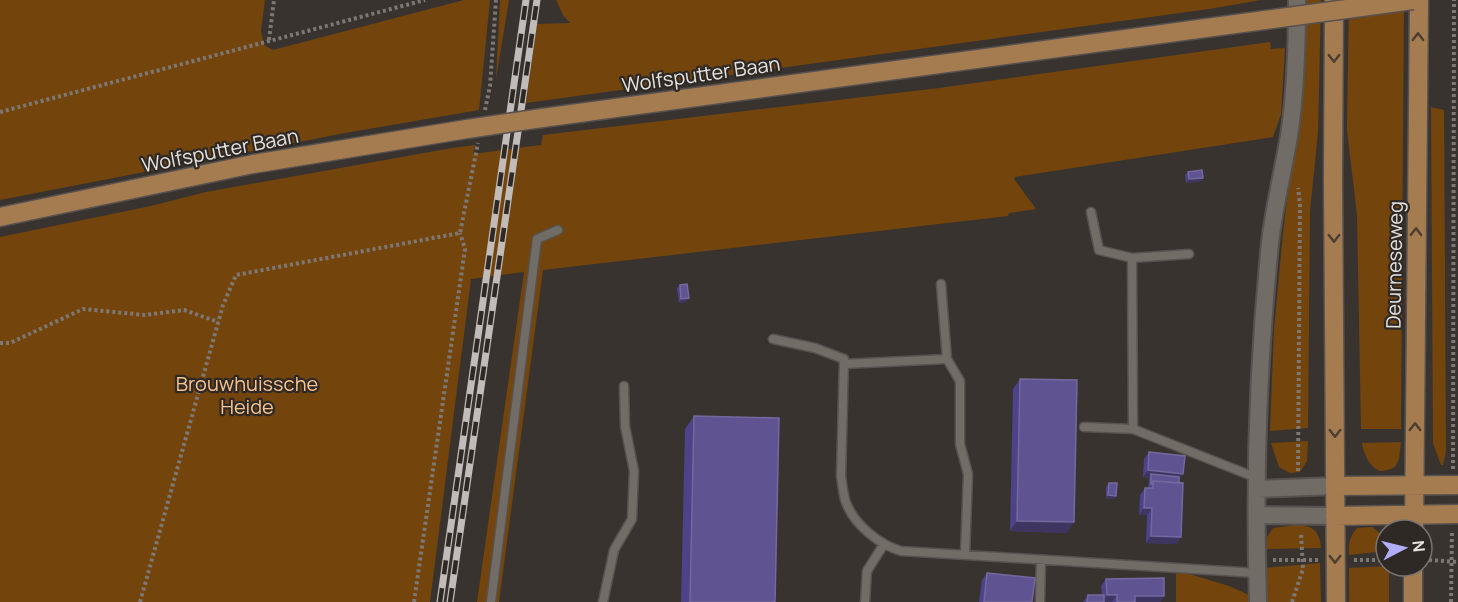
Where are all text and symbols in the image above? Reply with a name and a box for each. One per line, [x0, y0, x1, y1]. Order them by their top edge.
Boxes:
one-way arrow [1412, 32, 1424, 41]
street label: Wolfsputter Baan [620, 50, 782, 98]
one-way arrow [1328, 54, 1340, 63]
street label: Wolfsputter Baan [139, 122, 301, 178]
street label: Deurneseweg [1379, 201, 1409, 329]
one-way arrow [1410, 227, 1422, 236]
one-way arrow [1328, 234, 1340, 243]
park label: Brouwhuissche Heide [176, 370, 318, 420]
one-way arrow [1408, 422, 1421, 431]
one-way arrow [1329, 429, 1341, 438]
north arrow [1374, 518, 1434, 578]
text: N [1407, 539, 1431, 553]
one-way arrow [1329, 555, 1341, 564]

